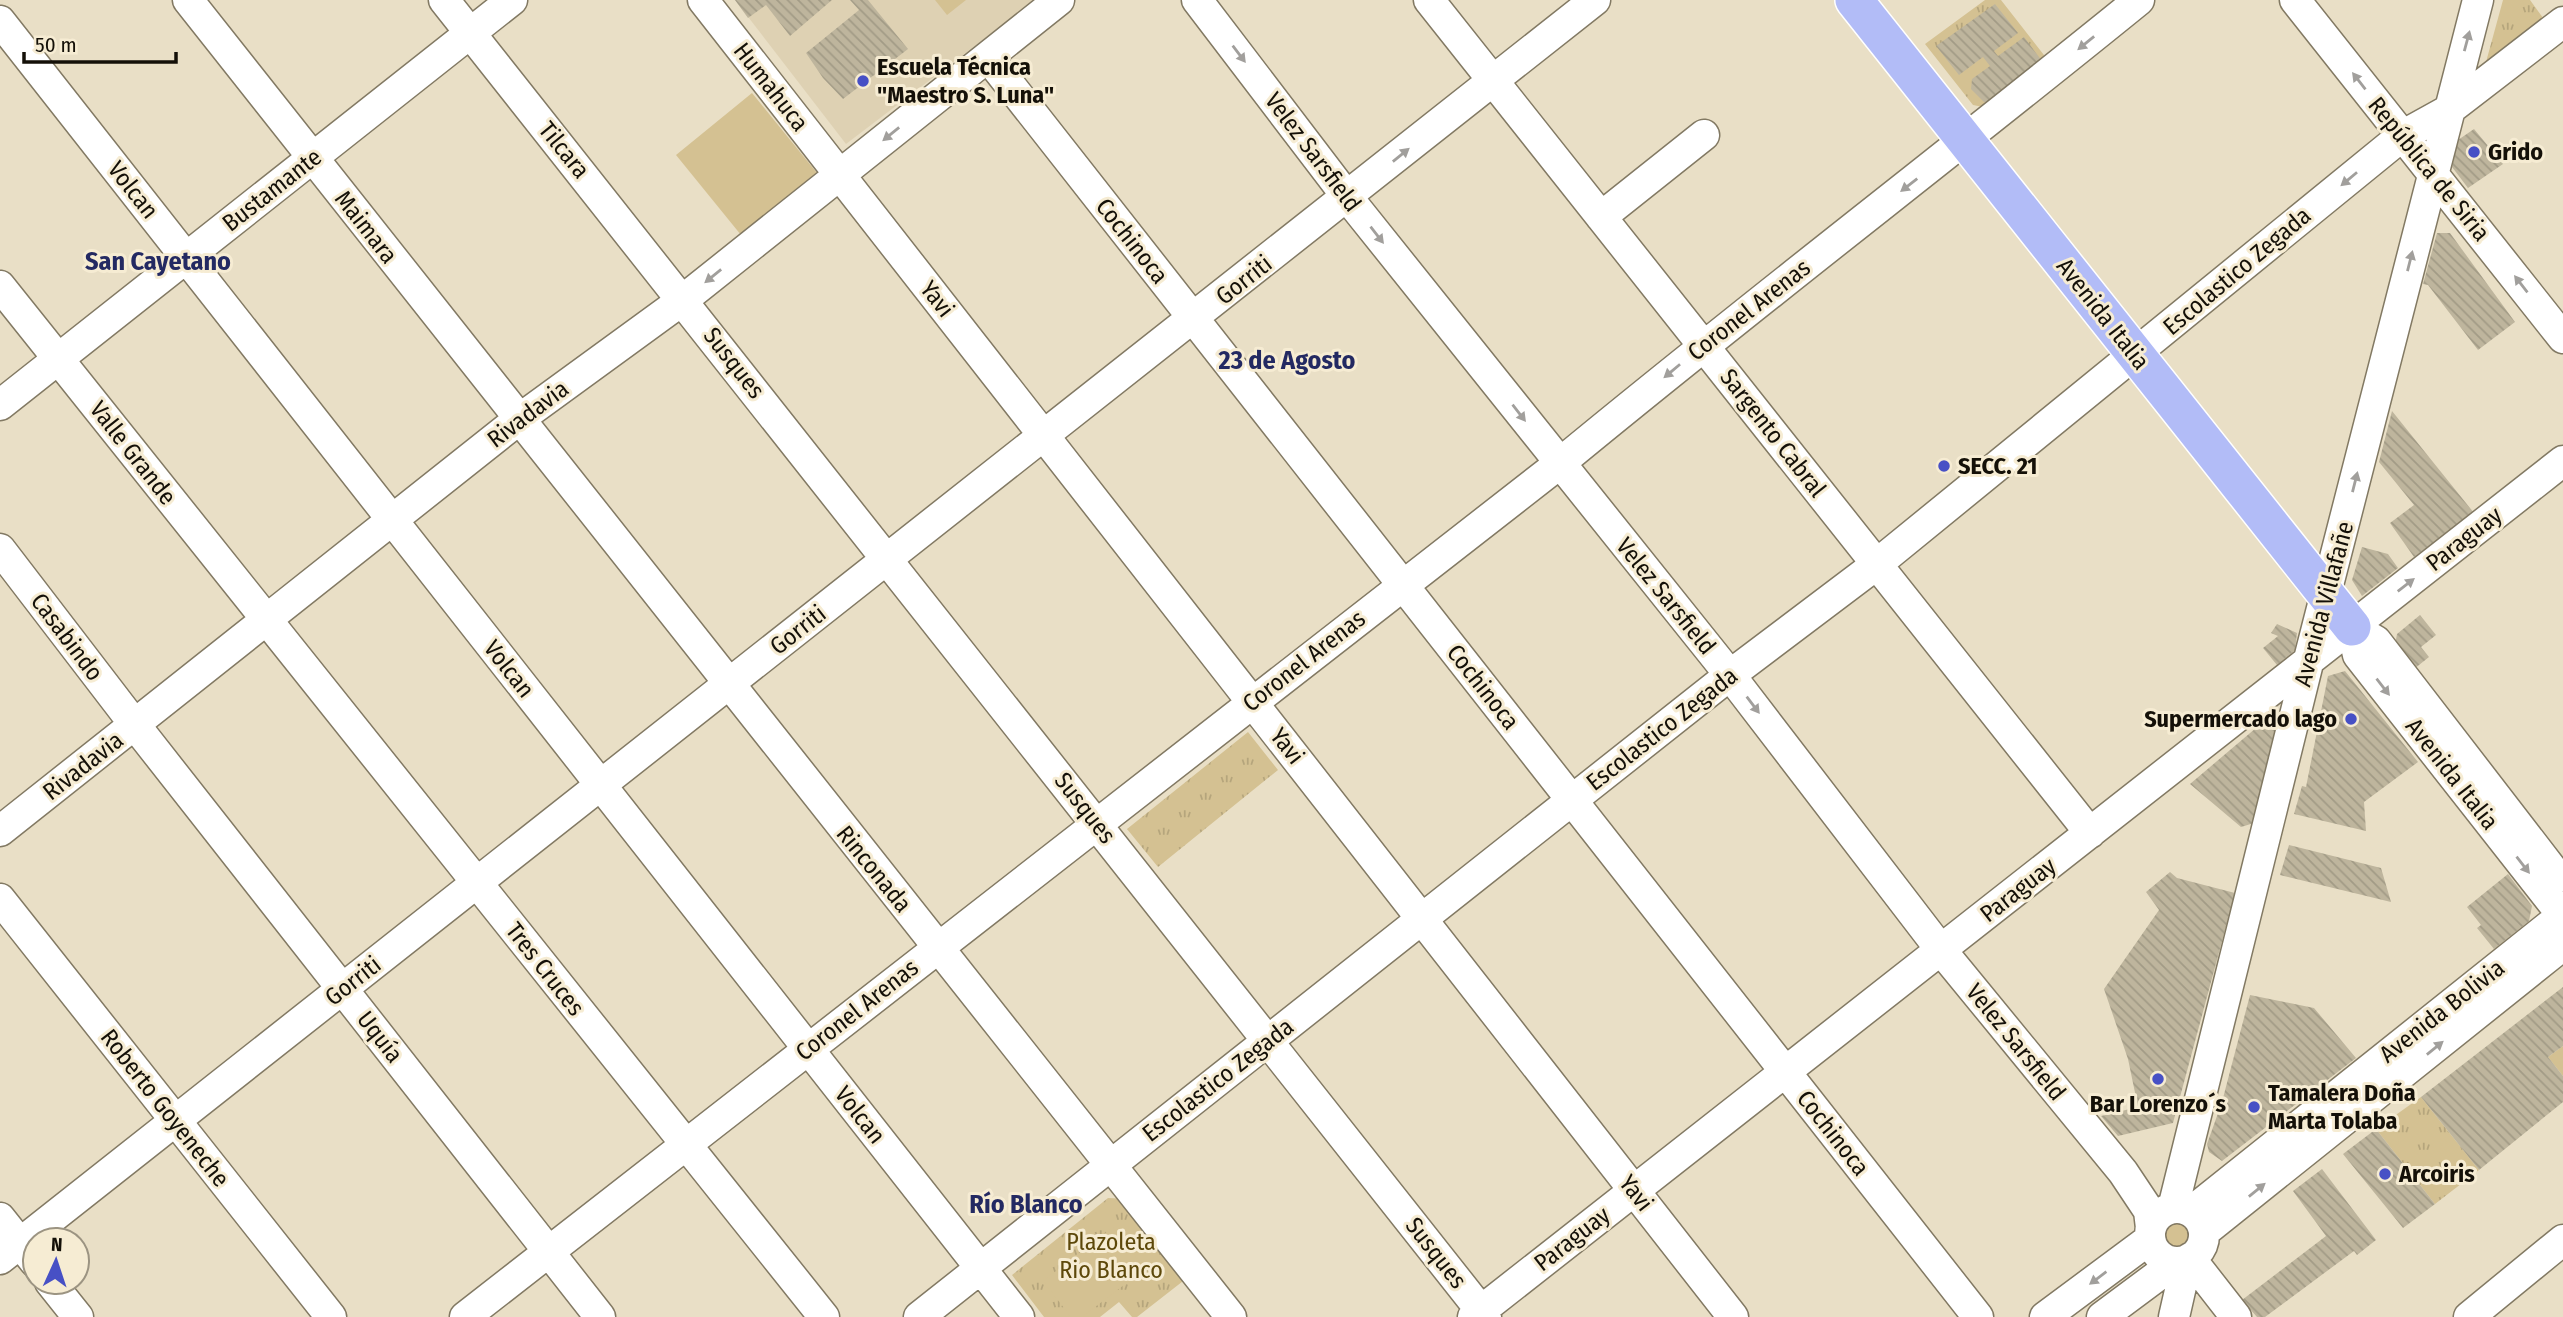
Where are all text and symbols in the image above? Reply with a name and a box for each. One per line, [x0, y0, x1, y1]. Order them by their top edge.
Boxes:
scale bar [24, 21, 177, 65]
one-way arrow [2462, 30, 2473, 52]
text: 50 m [35, 32, 77, 58]
one-way arrow [2078, 35, 2095, 50]
street label: Humahuca [728, 37, 814, 137]
one-way arrow [1231, 45, 1246, 63]
place label: Escuela Técnica "Maestro S. Luna" [877, 53, 1054, 109]
one-way arrow [2351, 72, 2366, 90]
marker: Escuela Técnica "Maestro S. Luna" [855, 73, 871, 89]
street label: Velez Sarsfield [1259, 87, 1367, 217]
street label: República de Siria [2362, 91, 2496, 247]
street label: Tilcara [533, 116, 595, 184]
one-way arrow [882, 127, 900, 142]
place label: Grido [2488, 138, 2543, 166]
street label: Bustamante [217, 143, 327, 237]
marker: Grido [2466, 144, 2482, 160]
one-way arrow [1392, 148, 1410, 163]
street label: Volcan [102, 156, 164, 224]
one-way arrow [2341, 171, 2358, 186]
one-way arrow [1900, 178, 1918, 192]
street label: Maimara [329, 185, 403, 269]
street label: Cochinoca [1090, 193, 1174, 289]
street label: Escolastico Zegada [2158, 201, 2316, 341]
one-way arrow [1370, 225, 1385, 243]
district label: San Cayetano [85, 246, 231, 277]
street label: Gorriti [1211, 250, 1277, 310]
one-way arrow [2405, 250, 2416, 272]
street label: Coronel Arenas [1682, 253, 1816, 367]
street label: Avenida Italia [2051, 253, 2155, 375]
one-way arrow [704, 268, 721, 283]
street label: Yavi [914, 275, 960, 323]
one-way arrow [2514, 275, 2529, 293]
street label: Susques [698, 322, 770, 404]
district label: 23 de Agosto [1218, 345, 1356, 376]
one-way arrow [1663, 363, 1680, 378]
street label: Sargento Cabral [1714, 363, 1832, 503]
street label: Rivadavia [482, 375, 574, 453]
street label: Valle Grande [84, 396, 182, 510]
one-way arrow [1511, 403, 1526, 421]
place label: SECC. 21 [1958, 452, 2038, 480]
marker: SECC. 21 [1936, 458, 1952, 474]
one-way arrow [2350, 471, 2361, 493]
street label: Paraguay [2421, 501, 2507, 577]
street label: Avenida Villafañe [2289, 518, 2359, 690]
street label: Velez Sarsfield [1610, 532, 1722, 660]
one-way arrow [2396, 578, 2414, 593]
street label: Casabindo [25, 588, 109, 686]
street label: Gorriti [765, 600, 831, 660]
street label: Coronel Arenas [1237, 604, 1371, 718]
street label: Volcan [478, 635, 540, 703]
street label: Cochinoca [1441, 639, 1525, 735]
street label: Escolastico Zegada [1581, 661, 1743, 797]
one-way arrow [2375, 677, 2390, 695]
one-way arrow [1746, 696, 1760, 714]
place label: Supermercado lago [2144, 705, 2337, 733]
marker: Supermercado lago [2343, 711, 2359, 727]
street label: Avenida Italia [2400, 713, 2504, 835]
street label: Yavi [1264, 722, 1310, 770]
street label: Rivadavia [37, 726, 129, 806]
street label: Susques [1049, 767, 1121, 849]
street label: Rinconada [831, 820, 917, 918]
street label: Paraguay [1975, 852, 2061, 928]
one-way arrow [2516, 856, 2531, 874]
street label: Tres Cruces [500, 917, 590, 1021]
street label: Gorriti [320, 951, 386, 1011]
street label: Coronel Arenas [790, 953, 924, 1067]
street label: Avenida Bolivia [2374, 954, 2510, 1068]
street label: Velez Sarsfield [1960, 978, 2072, 1106]
street label: Uquía [351, 1006, 409, 1068]
street label: Escolastico Zegada [1137, 1012, 1299, 1148]
street label: Roberto Goyeneche [95, 1024, 235, 1192]
one-way arrow [2425, 1040, 2443, 1055]
marker: Bar Lorenzo´s [2150, 1071, 2166, 1087]
place label: Tamalera Doña Marta Tolaba [2268, 1079, 2416, 1135]
street label: Volcan [829, 1081, 891, 1149]
street label: Cochinoca [1791, 1085, 1875, 1181]
place label: Bar Lorenzo´s [2090, 1090, 2227, 1118]
marker: Tamalera Doña Marta Tolaba [2246, 1099, 2262, 1115]
place label: Arcoiris [2398, 1160, 2475, 1188]
marker: Arcoiris [2377, 1166, 2393, 1182]
street label: Yavi [1613, 1169, 1659, 1217]
one-way arrow [2247, 1182, 2265, 1197]
district label: Río Blanco [969, 1189, 1083, 1220]
street label: Paraguay [1529, 1201, 1615, 1277]
street label: Susques [1400, 1212, 1472, 1294]
north arrow [21, 1226, 91, 1296]
park label: Plazoleta Rio Blanco [1059, 1228, 1163, 1284]
text: N [51, 1233, 63, 1256]
one-way arrow [2088, 1271, 2107, 1285]

